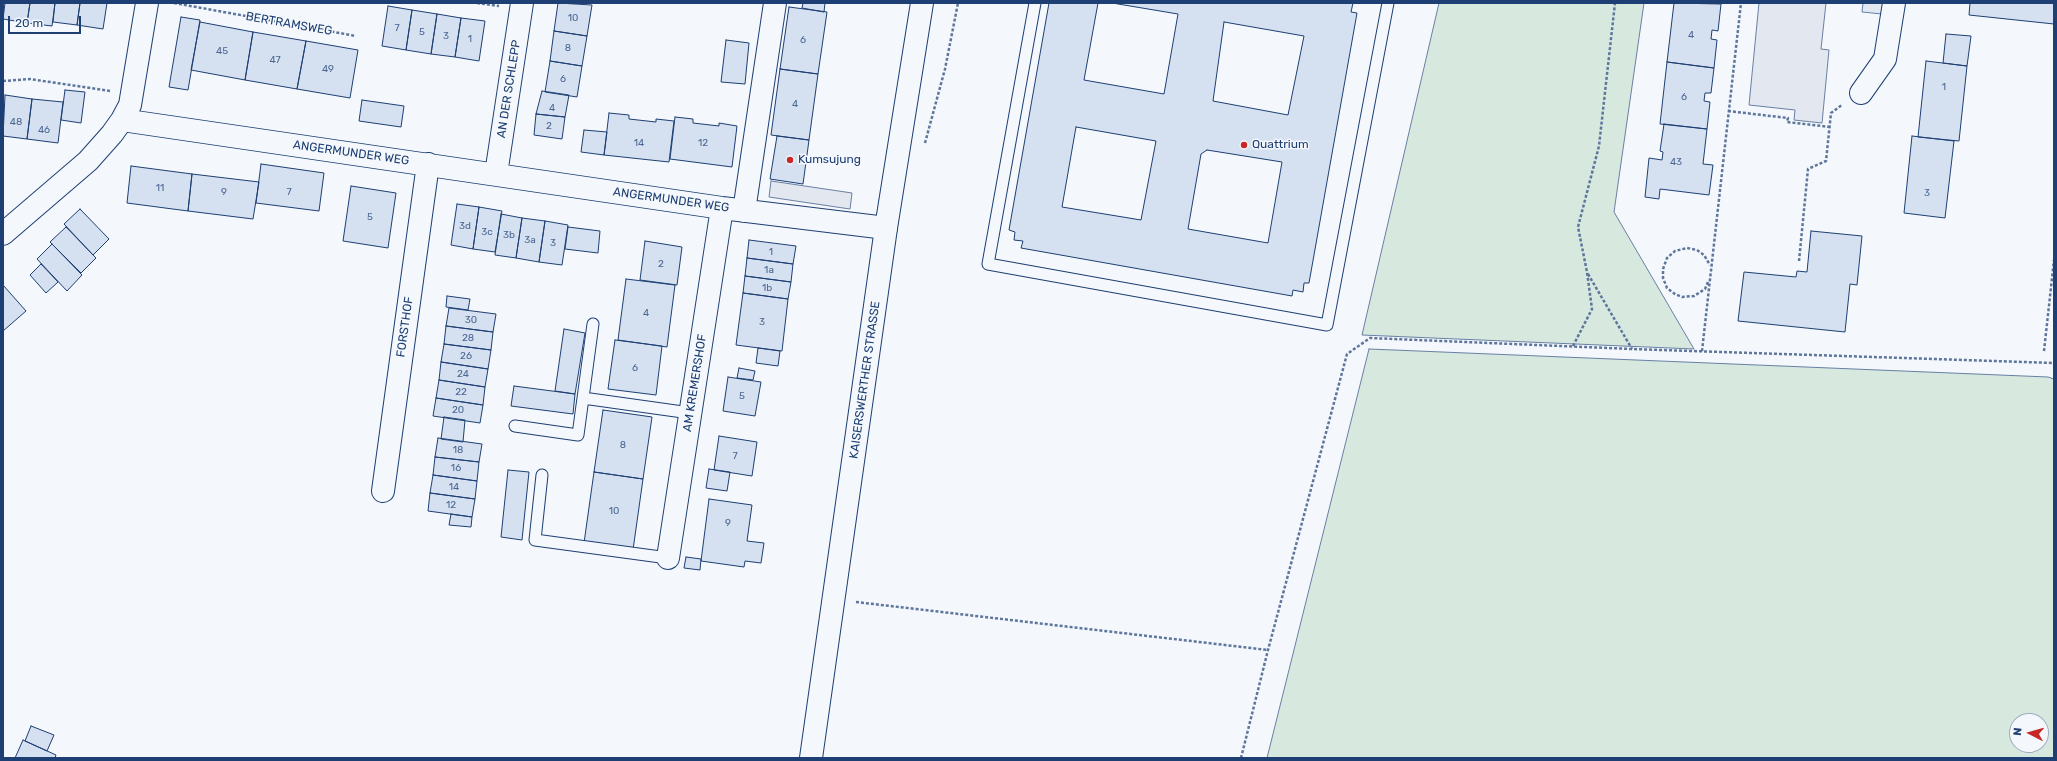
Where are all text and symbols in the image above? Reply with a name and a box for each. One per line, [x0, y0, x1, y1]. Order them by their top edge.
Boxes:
scale bar [10, 8, 83, 34]
street label: BERTRAMSWEG [245, 9, 333, 39]
house number: 10 [568, 12, 578, 24]
text: 20 m [15, 16, 43, 30]
house number: 7 [394, 22, 400, 34]
house number: 5 [419, 26, 425, 38]
house number: 4 [1688, 29, 1694, 41]
house number: 3 [443, 30, 449, 42]
house number: 1 [468, 33, 472, 45]
house number: 6 [800, 34, 806, 46]
street label: AN DER SCHLEPP [494, 39, 524, 139]
house number: 8 [565, 42, 571, 54]
house number: 45 [216, 45, 228, 57]
house number: 47 [269, 54, 281, 66]
house number: 49 [322, 63, 334, 75]
house number: 6 [560, 73, 566, 85]
house number: 1 [1942, 81, 1946, 93]
house number: 6 [1681, 91, 1687, 103]
house number: 4 [792, 98, 798, 110]
house number: 4 [549, 102, 555, 114]
house number: 48 [10, 116, 22, 128]
house number: 2 [546, 120, 552, 132]
house number: 46 [38, 124, 50, 136]
house number: 14 [634, 137, 644, 149]
house number: 12 [698, 137, 708, 149]
street label: ANGERMUNDER WEG [292, 138, 410, 168]
place label: Quattrium [1252, 138, 1309, 152]
marker: Quattrium [1239, 140, 1249, 150]
place label: Kumsujung [798, 153, 861, 167]
marker: Kumsujung [785, 155, 795, 165]
house number: 43 [1670, 156, 1682, 168]
house number: 11 [156, 182, 164, 194]
street label: ANGERMUNDER WEG [612, 185, 730, 215]
house number: 9 [221, 186, 227, 198]
house number: 7 [286, 186, 292, 198]
house number: 3 [1924, 187, 1930, 199]
house number: 5 [367, 211, 373, 223]
house number: 3d [459, 220, 471, 232]
house number: 3c [481, 226, 493, 238]
house number: 3b [503, 229, 515, 241]
house number: 3a [524, 234, 536, 246]
house number: 3 [550, 237, 556, 249]
house number: 1 [769, 246, 773, 258]
house number: 2 [658, 258, 664, 270]
house number: 1a [764, 264, 774, 276]
house number: 1b [762, 282, 772, 294]
street label: FORSTHOF [394, 296, 416, 358]
street label: KAISERSWERTHER STRASSE [847, 300, 883, 460]
house number: 4 [643, 307, 649, 319]
house number: 30 [465, 314, 477, 326]
house number: 3 [759, 316, 765, 328]
house number: 28 [462, 332, 474, 344]
street label: AM KREMERSHOF [680, 333, 710, 433]
house number: 26 [460, 350, 472, 362]
house number: 6 [632, 362, 638, 374]
house number: 24 [457, 368, 469, 380]
house number: 22 [455, 386, 467, 398]
house number: 5 [739, 390, 745, 402]
house number: 20 [452, 404, 464, 416]
house number: 8 [620, 439, 626, 451]
house number: 18 [453, 444, 463, 456]
house number: 7 [732, 450, 738, 462]
house number: 16 [451, 462, 461, 474]
house number: 14 [449, 481, 459, 493]
house number: 12 [446, 499, 456, 511]
house number: 10 [609, 505, 619, 517]
house number: 9 [725, 517, 731, 529]
north arrow [2009, 713, 2049, 753]
text: N [2011, 727, 2024, 736]

